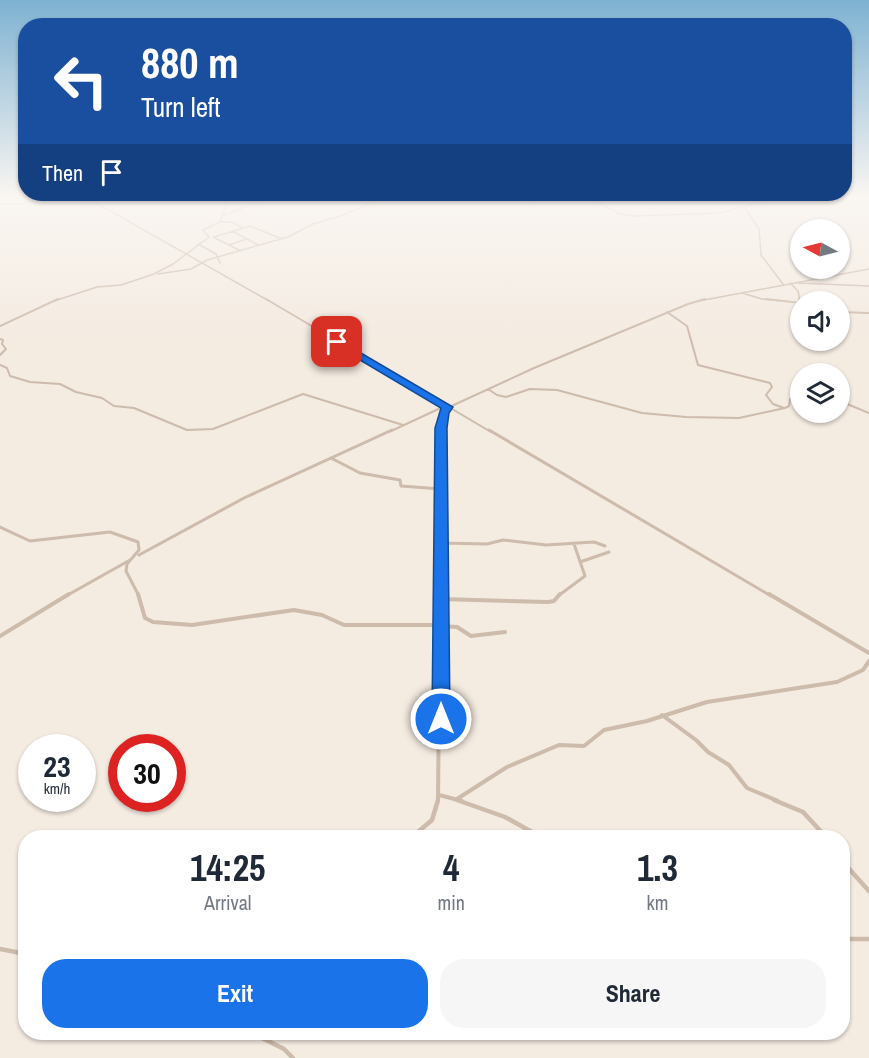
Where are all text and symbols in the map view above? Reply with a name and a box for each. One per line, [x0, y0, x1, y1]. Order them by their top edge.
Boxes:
text: 880 m [141, 35, 239, 91]
icon: left [42, 42, 120, 120]
text: Turn left [141, 89, 220, 125]
icon: arrive [95, 156, 128, 189]
text: Then [42, 158, 83, 188]
north arrow [790, 219, 850, 279]
map controls [790, 219, 850, 423]
button: sound [790, 291, 850, 351]
pin [311, 316, 362, 367]
icon: arrive [320, 325, 353, 358]
button: layers [790, 363, 850, 423]
position arrow [409, 687, 473, 751]
speed limit sign: 30 [108, 734, 186, 812]
text: 23 [43, 746, 71, 786]
text: km/h [44, 778, 70, 799]
text: 14:25 [190, 844, 266, 892]
text: 4 [443, 844, 459, 892]
text: 1.3 [637, 844, 678, 892]
text: Arrival [204, 889, 251, 916]
text: min [438, 889, 465, 916]
text: km [646, 889, 668, 916]
button: Exit [42, 959, 428, 1028]
button: Share [440, 959, 826, 1028]

